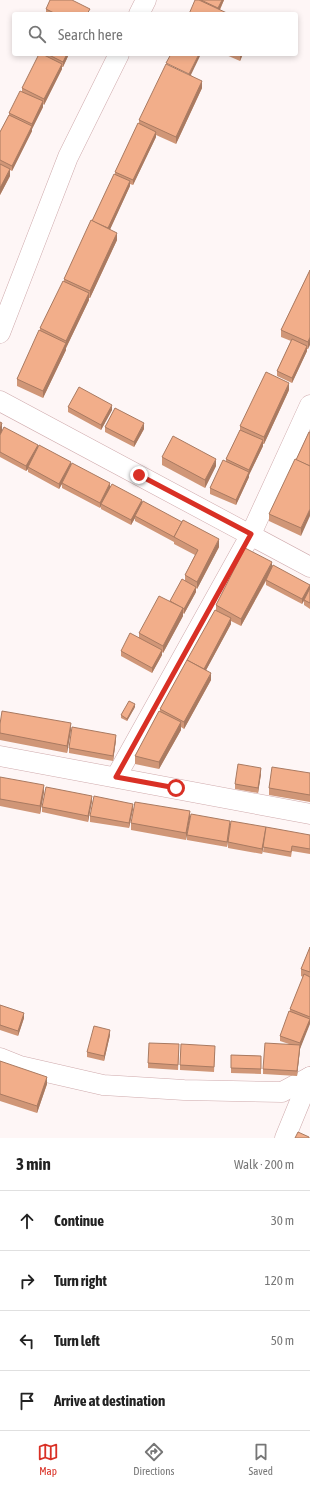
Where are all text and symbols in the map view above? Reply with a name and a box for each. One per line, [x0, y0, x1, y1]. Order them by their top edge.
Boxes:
search box [12, 12, 298, 56]
icon: search [26, 23, 48, 45]
text: Search here [58, 26, 123, 43]
route end [130, 466, 148, 484]
route start [167, 779, 185, 797]
text: 3 min [16, 1154, 51, 1174]
text: Walk · 200 m [234, 1157, 294, 1172]
icon: ahead [16, 1210, 38, 1232]
text: Continue [54, 1212, 104, 1229]
text: 30 m [271, 1213, 294, 1228]
icon: right [16, 1270, 38, 1292]
text: Turn right [54, 1272, 107, 1289]
text: 120 m [265, 1273, 294, 1288]
icon: left [16, 1330, 38, 1352]
text: Turn left [54, 1332, 100, 1349]
text: 50 m [271, 1333, 294, 1348]
icon: arrive [16, 1390, 38, 1412]
text: Arrive at destination [54, 1392, 165, 1409]
tab: Map [37, 1441, 59, 1477]
tab: Directions [133, 1441, 174, 1477]
tab: Saved [249, 1441, 273, 1477]

